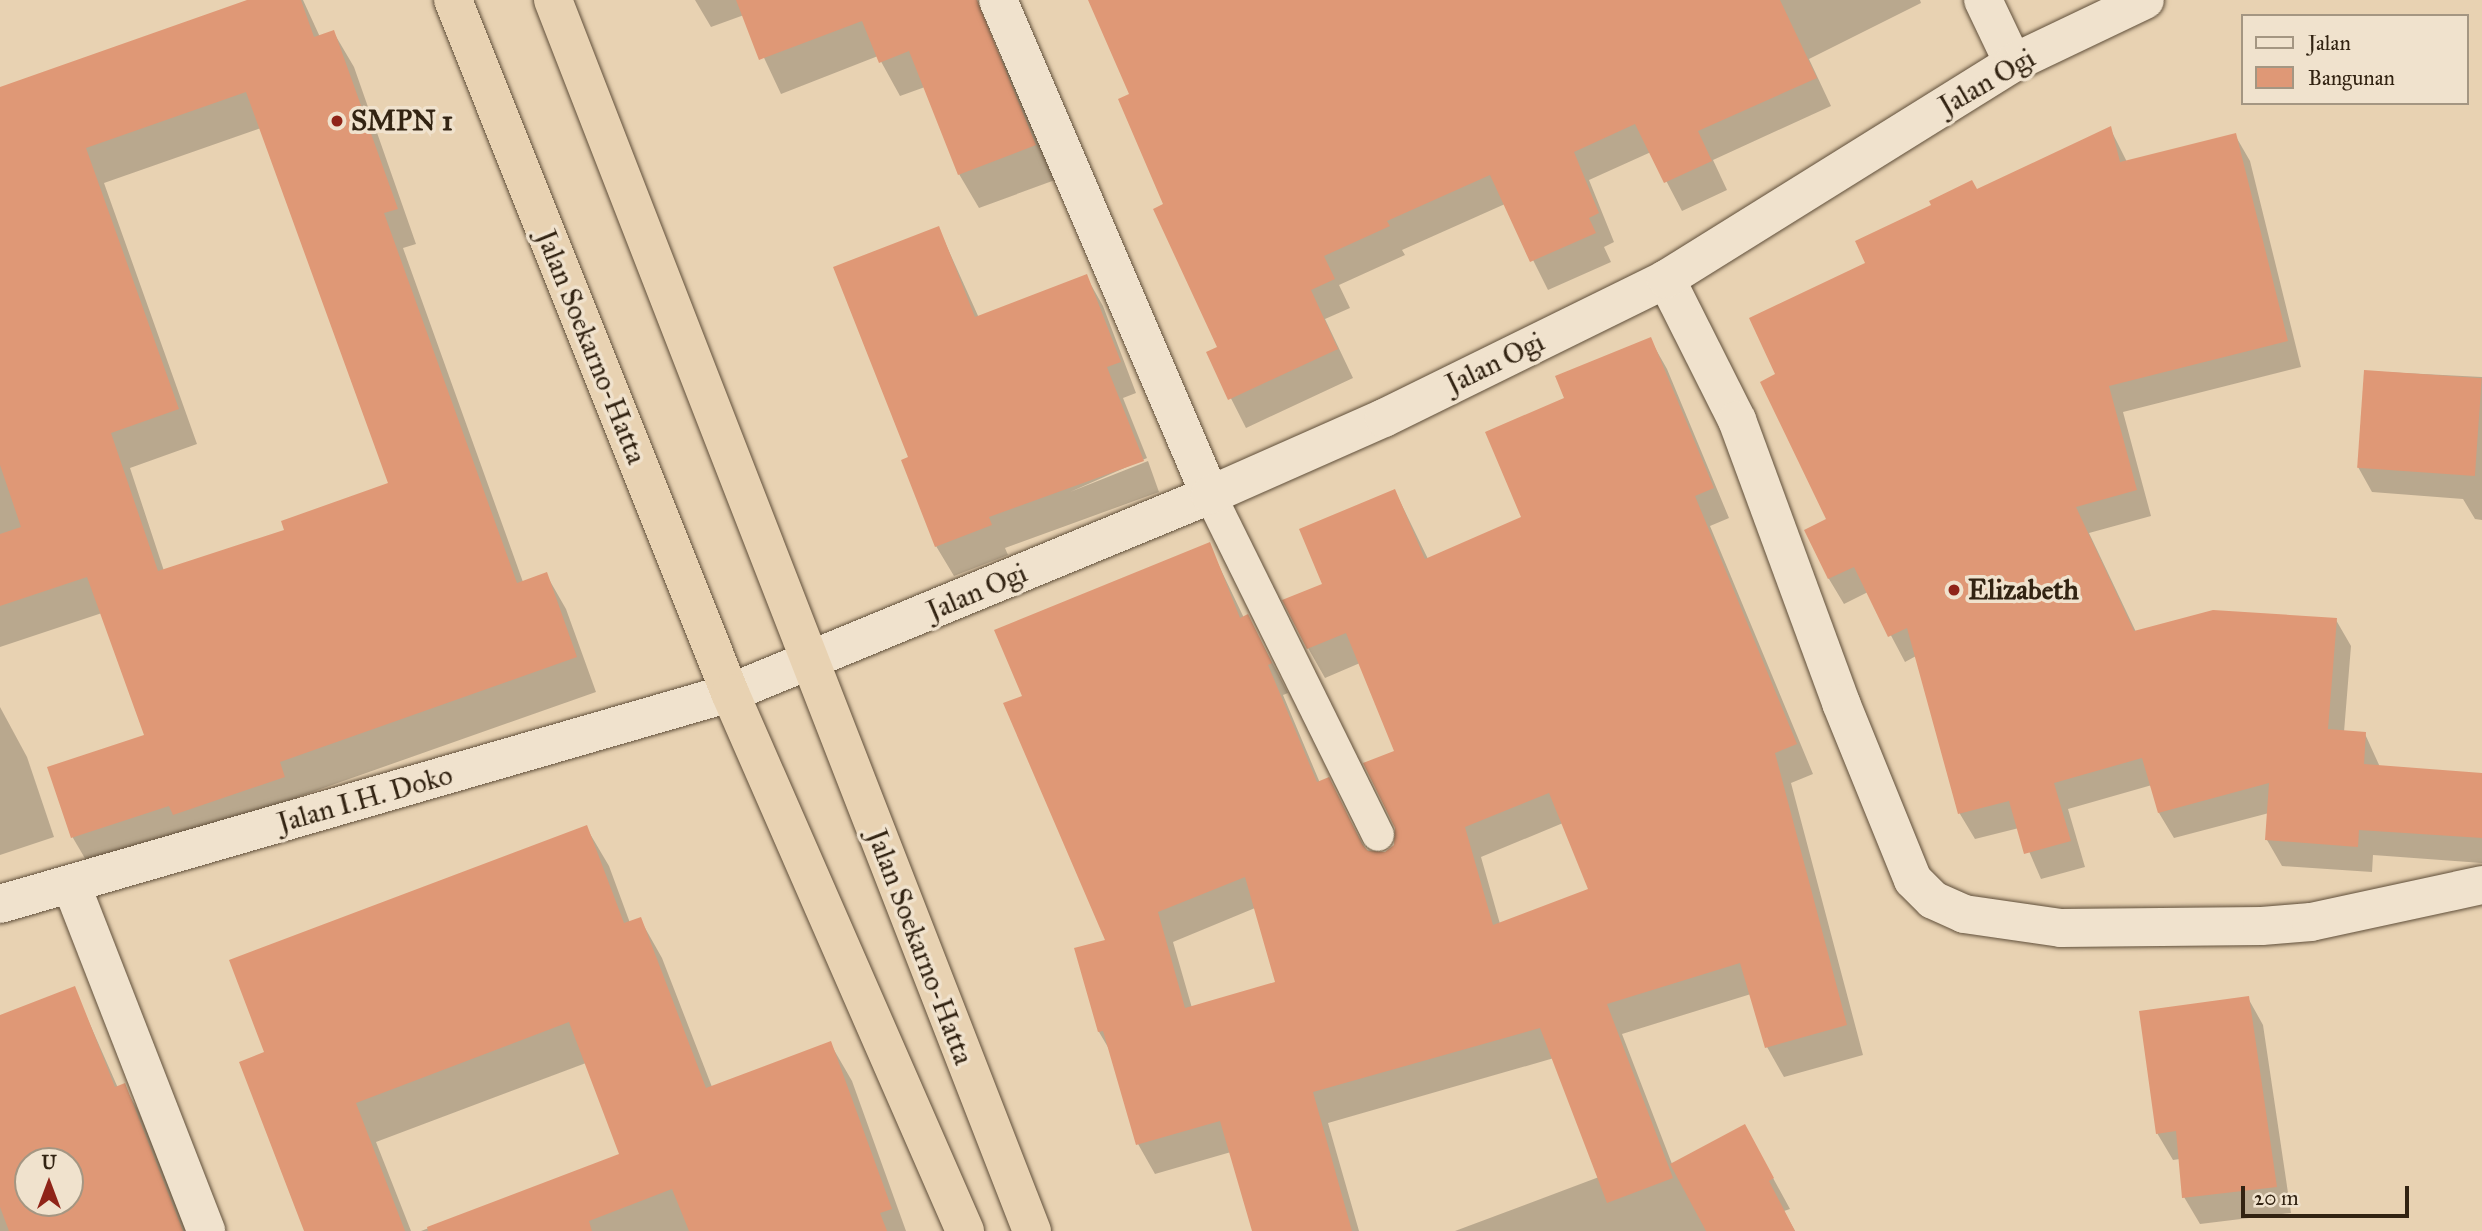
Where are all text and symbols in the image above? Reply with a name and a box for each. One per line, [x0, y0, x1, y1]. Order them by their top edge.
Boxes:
legend [2240, 14, 2468, 105]
text: Jalan [2308, 30, 2351, 56]
street label: Jalan Ogi [1933, 41, 2041, 123]
text: Bangunan [2308, 65, 2395, 91]
place label: SMPN 1 [351, 104, 453, 138]
marker: SMPN 1 [329, 113, 345, 129]
street label: Jalan Soekarno-Hatta [529, 225, 653, 469]
street label: Jalan Ogi [1440, 325, 1550, 401]
street label: Jalan Ogi [922, 556, 1032, 628]
place label: Elizabeth [1968, 573, 2079, 607]
marker: Elizabeth [1946, 582, 1962, 598]
street label: Jalan I.H. Doko [274, 758, 456, 840]
street label: Jalan Soekarno-Hatta [860, 825, 980, 1069]
north arrow [14, 1147, 84, 1217]
text: U [41, 1151, 57, 1174]
scale bar [2244, 1172, 2412, 1216]
text: 20 m [2254, 1185, 2299, 1211]

